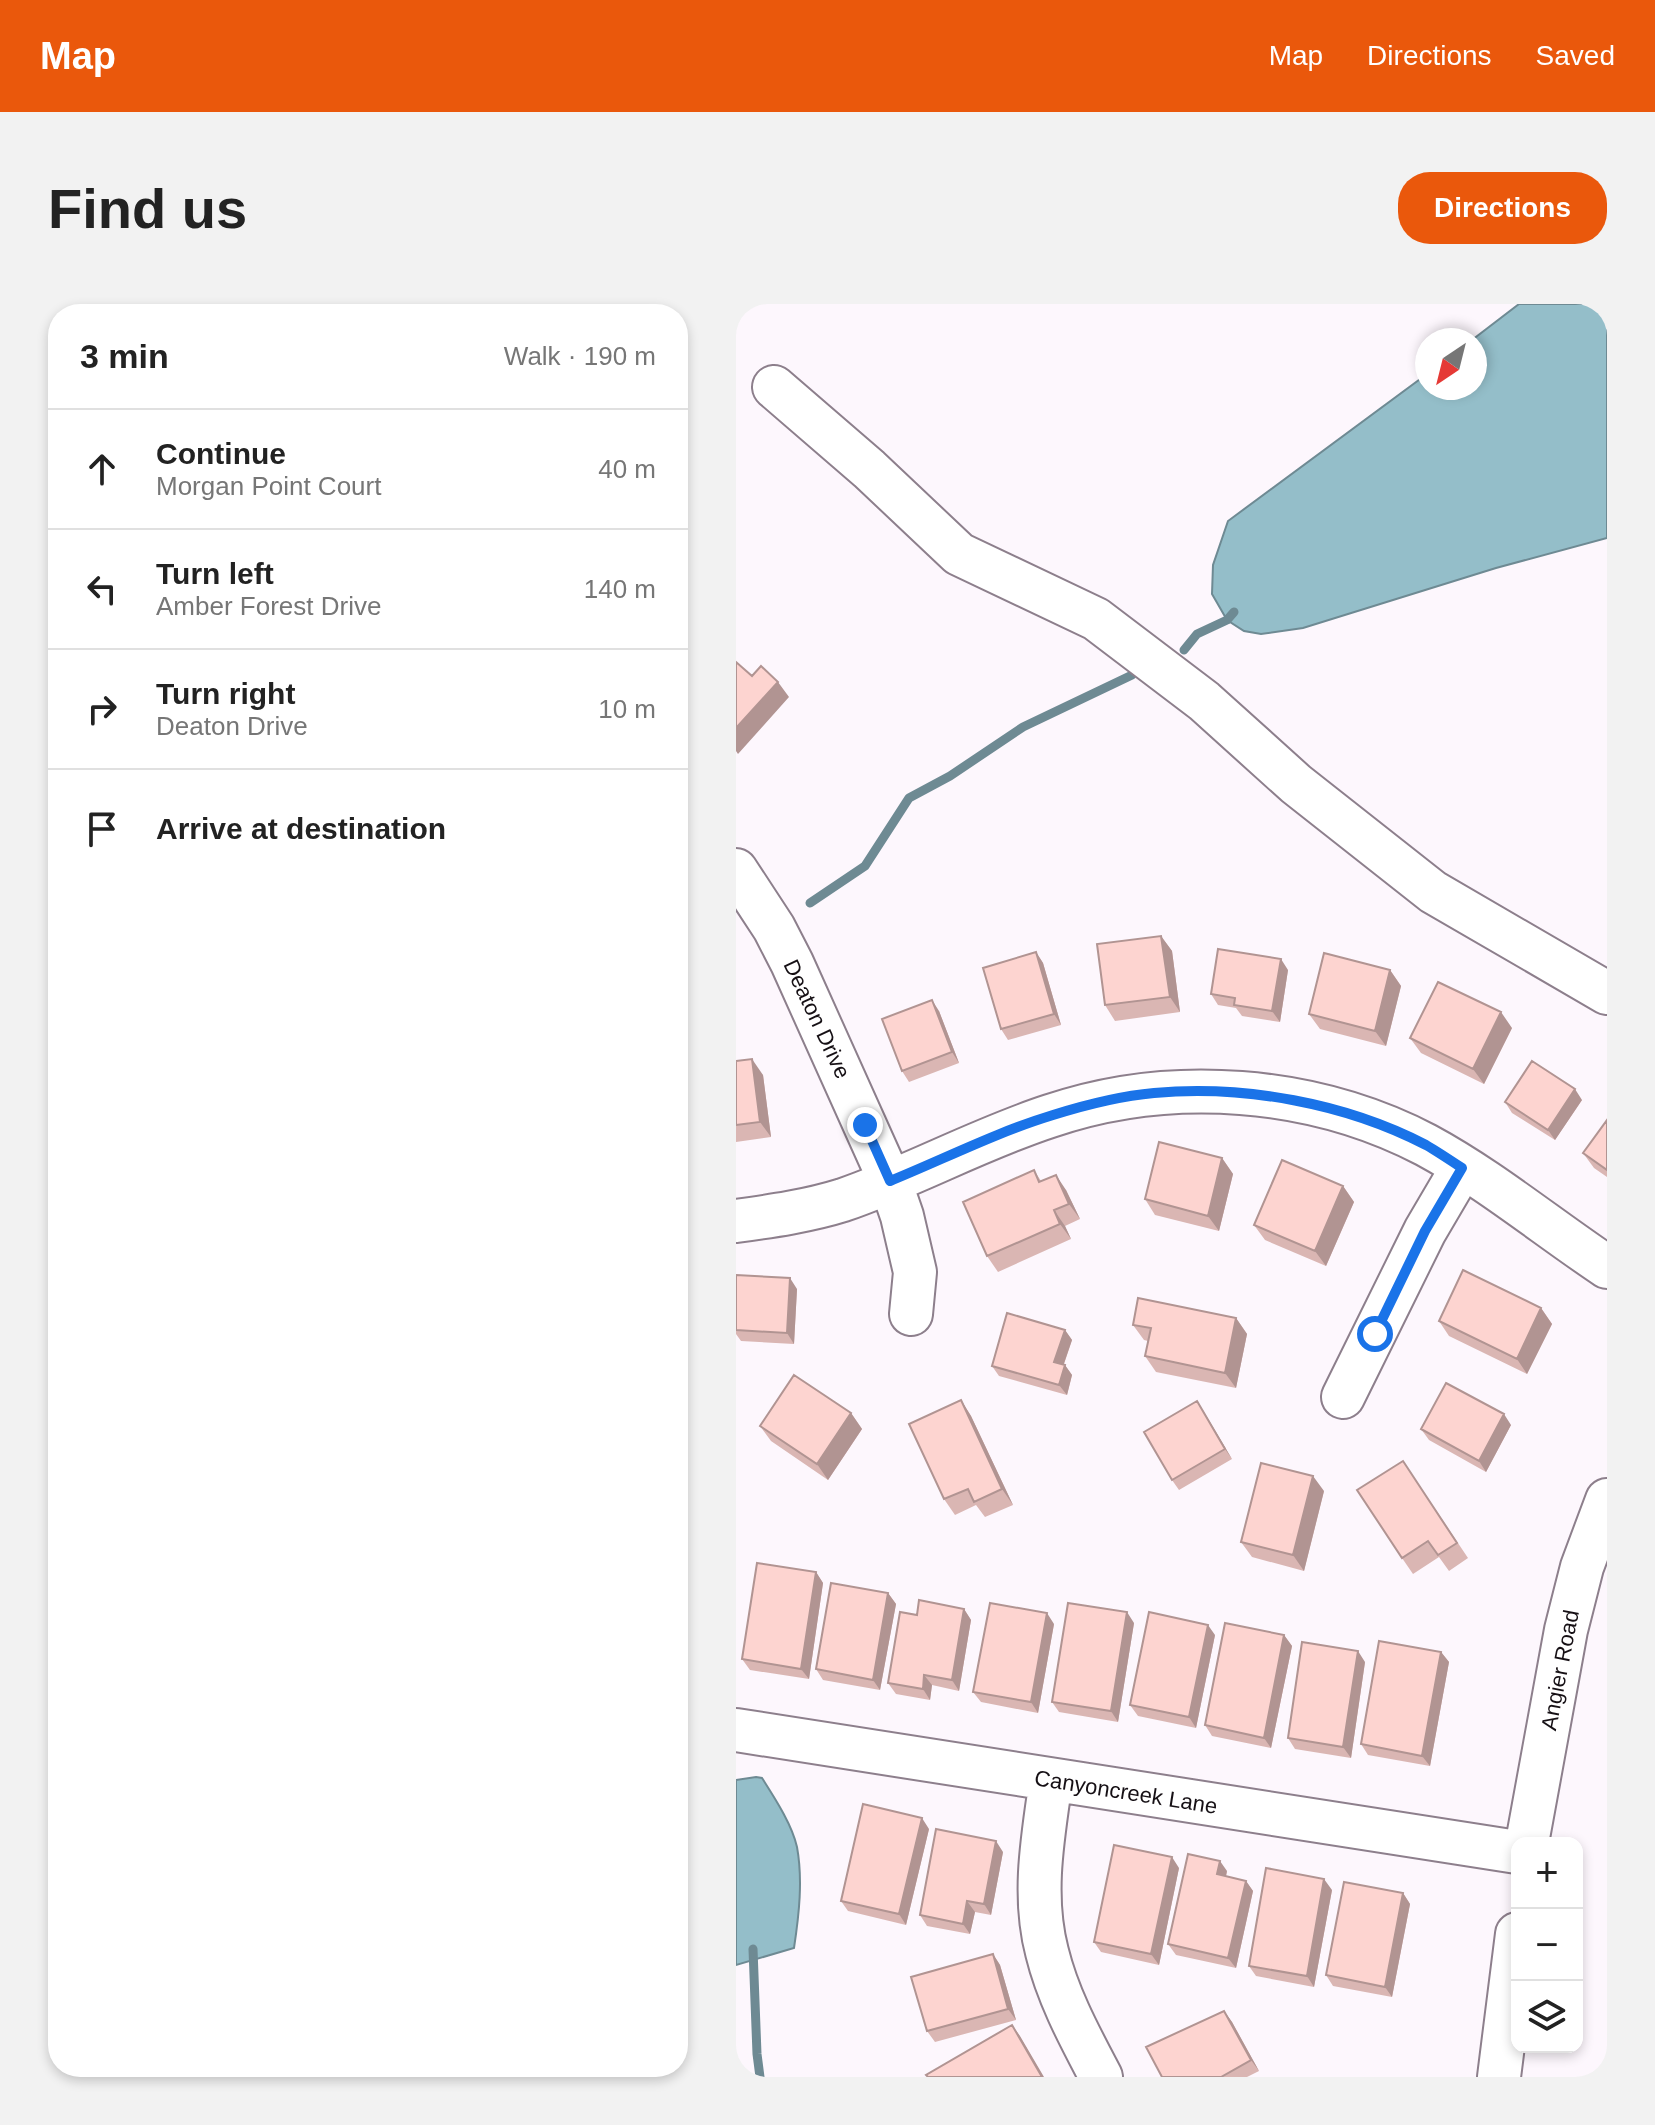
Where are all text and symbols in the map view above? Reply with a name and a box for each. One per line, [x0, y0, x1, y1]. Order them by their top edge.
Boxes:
text: Map [40, 35, 116, 77]
text: Map [1269, 40, 1323, 71]
text: Directions [1367, 40, 1492, 71]
text: Saved [1536, 40, 1615, 71]
button: Directions [1398, 172, 1607, 244]
text: Find us [48, 177, 247, 240]
north arrow [1415, 328, 1487, 400]
text: 3 min [80, 337, 169, 375]
text: Walk · 190 m [504, 341, 656, 371]
text: Continue [156, 437, 286, 470]
icon: ahead [80, 447, 124, 491]
text: 40 m [598, 454, 656, 484]
text: Morgan Point Court [156, 471, 381, 501]
text: Turn left [156, 557, 274, 590]
icon: left [80, 567, 124, 611]
text: 140 m [584, 574, 656, 604]
text: Amber Forest Drive [156, 591, 381, 621]
text: Turn right [156, 677, 295, 710]
icon: right [80, 687, 124, 731]
text: 10 m [598, 694, 656, 724]
text: Deaton Drive [156, 711, 308, 741]
icon: arrive [80, 807, 124, 851]
text: Arrive at destination [156, 812, 446, 845]
street label: Deaton Drive [779, 956, 855, 1082]
route end [847, 1107, 883, 1143]
route start [1357, 1316, 1393, 1352]
street label: Angier Road [1536, 1608, 1584, 1732]
street label: Canyoncreek Lane [1033, 1765, 1219, 1819]
map controls [1511, 1837, 1583, 2053]
button: + [1511, 1837, 1583, 1909]
button: − [1511, 1909, 1583, 1981]
button: layers [1511, 1981, 1583, 2053]

